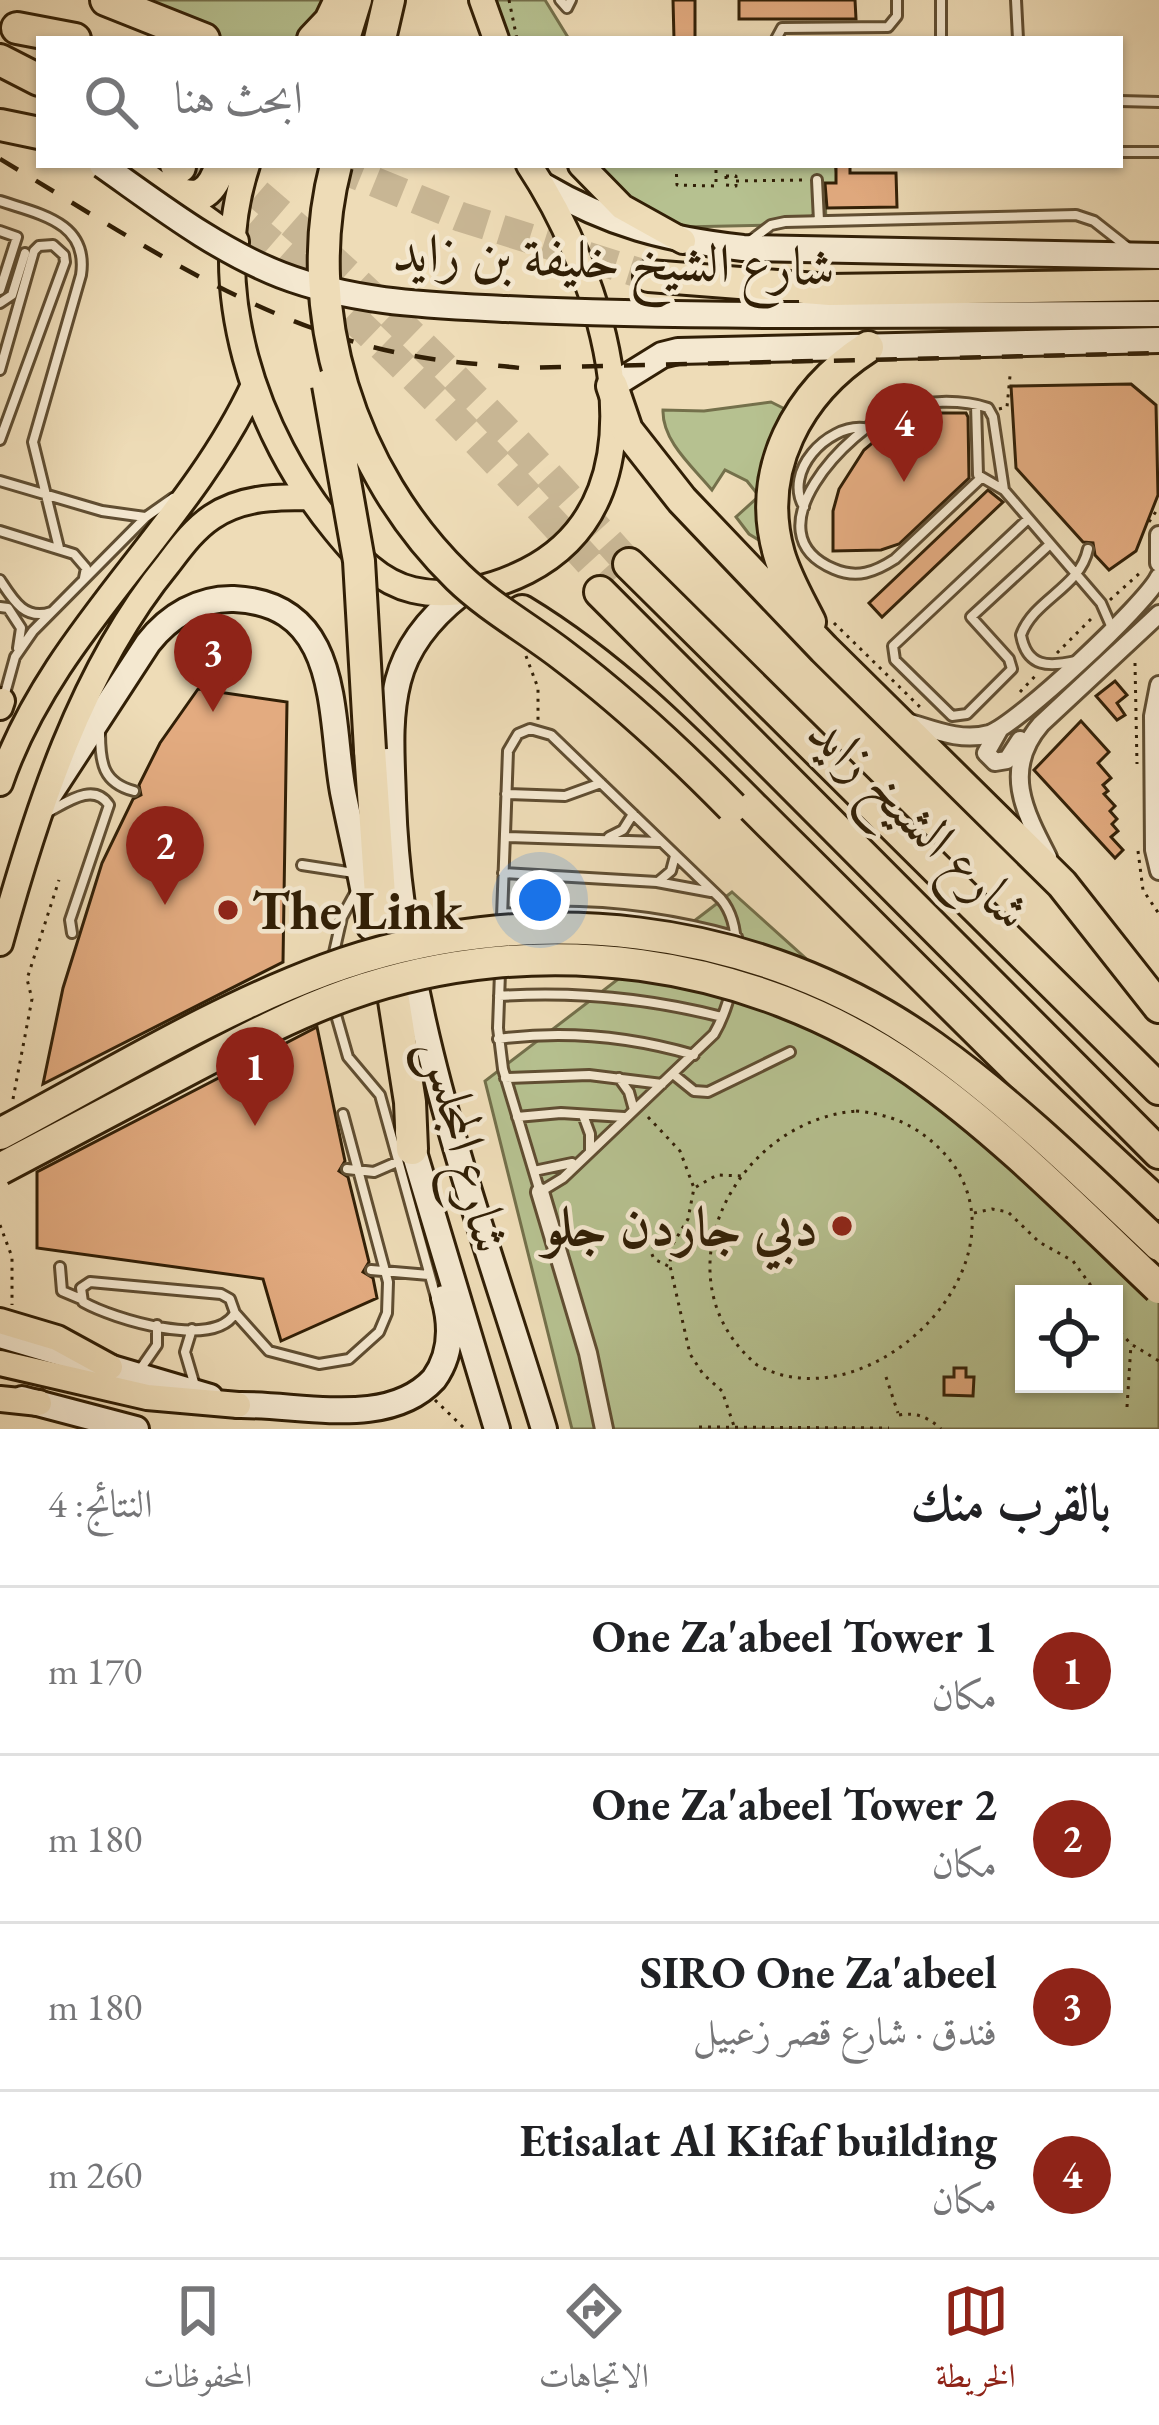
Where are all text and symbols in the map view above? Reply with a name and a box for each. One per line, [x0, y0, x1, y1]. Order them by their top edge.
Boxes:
search box [36, 36, 1123, 168]
text: ابحث هنا [174, 68, 303, 126]
icon: search [78, 69, 144, 135]
street label: شارع الشيخ خليفة بن زايد [391, 216, 836, 316]
pin: 4 [865, 383, 943, 482]
pin: 3 [174, 613, 252, 712]
street label: شارع الشيخ زايد [784, 697, 1046, 955]
pin: 2 [126, 806, 204, 905]
your location [510, 870, 570, 930]
place label: The Link [252, 875, 464, 945]
marker: The Link [215, 897, 241, 923]
pin: 1 [216, 1027, 294, 1126]
street label: شارع المجلس [396, 1030, 527, 1263]
place label: دبي جاردن جلو [538, 1191, 818, 1271]
marker: دبي جاردن جلو [829, 1213, 855, 1239]
map controls [1015, 1285, 1123, 1393]
button: locate [1015, 1285, 1123, 1393]
text: بالقرب منك [910, 1469, 1111, 1535]
text: النتائج: 4 [48, 1478, 153, 1529]
text: One Za'abeel Tower 1 [592, 1607, 997, 1665]
text: 170 m [48, 1645, 142, 1696]
text: 1 [1062, 1645, 1082, 1696]
text: مكان [932, 1670, 997, 1721]
text: One Za'abeel Tower 2 [592, 1775, 997, 1833]
text: 180 m [48, 1813, 142, 1864]
text: 2 [1062, 1813, 1082, 1864]
text: مكان [932, 1838, 997, 1889]
text: SIRO One Za'abeel [640, 1943, 997, 2001]
text: 180 m [48, 1981, 142, 2032]
text: 3 [1062, 1981, 1082, 2032]
text: فندق · شارع قصر زعبيل [693, 2006, 997, 2057]
text: Etisalat Al Kifaf building [520, 2111, 997, 2169]
text: 260 m [48, 2149, 142, 2200]
text: 4 [1062, 2149, 1082, 2200]
text: مكان [932, 2174, 997, 2225]
tab: المحفوظات [143, 2278, 252, 2408]
tab: الاتجاهات [539, 2278, 649, 2408]
tab: الخريطة [935, 2278, 1016, 2408]

